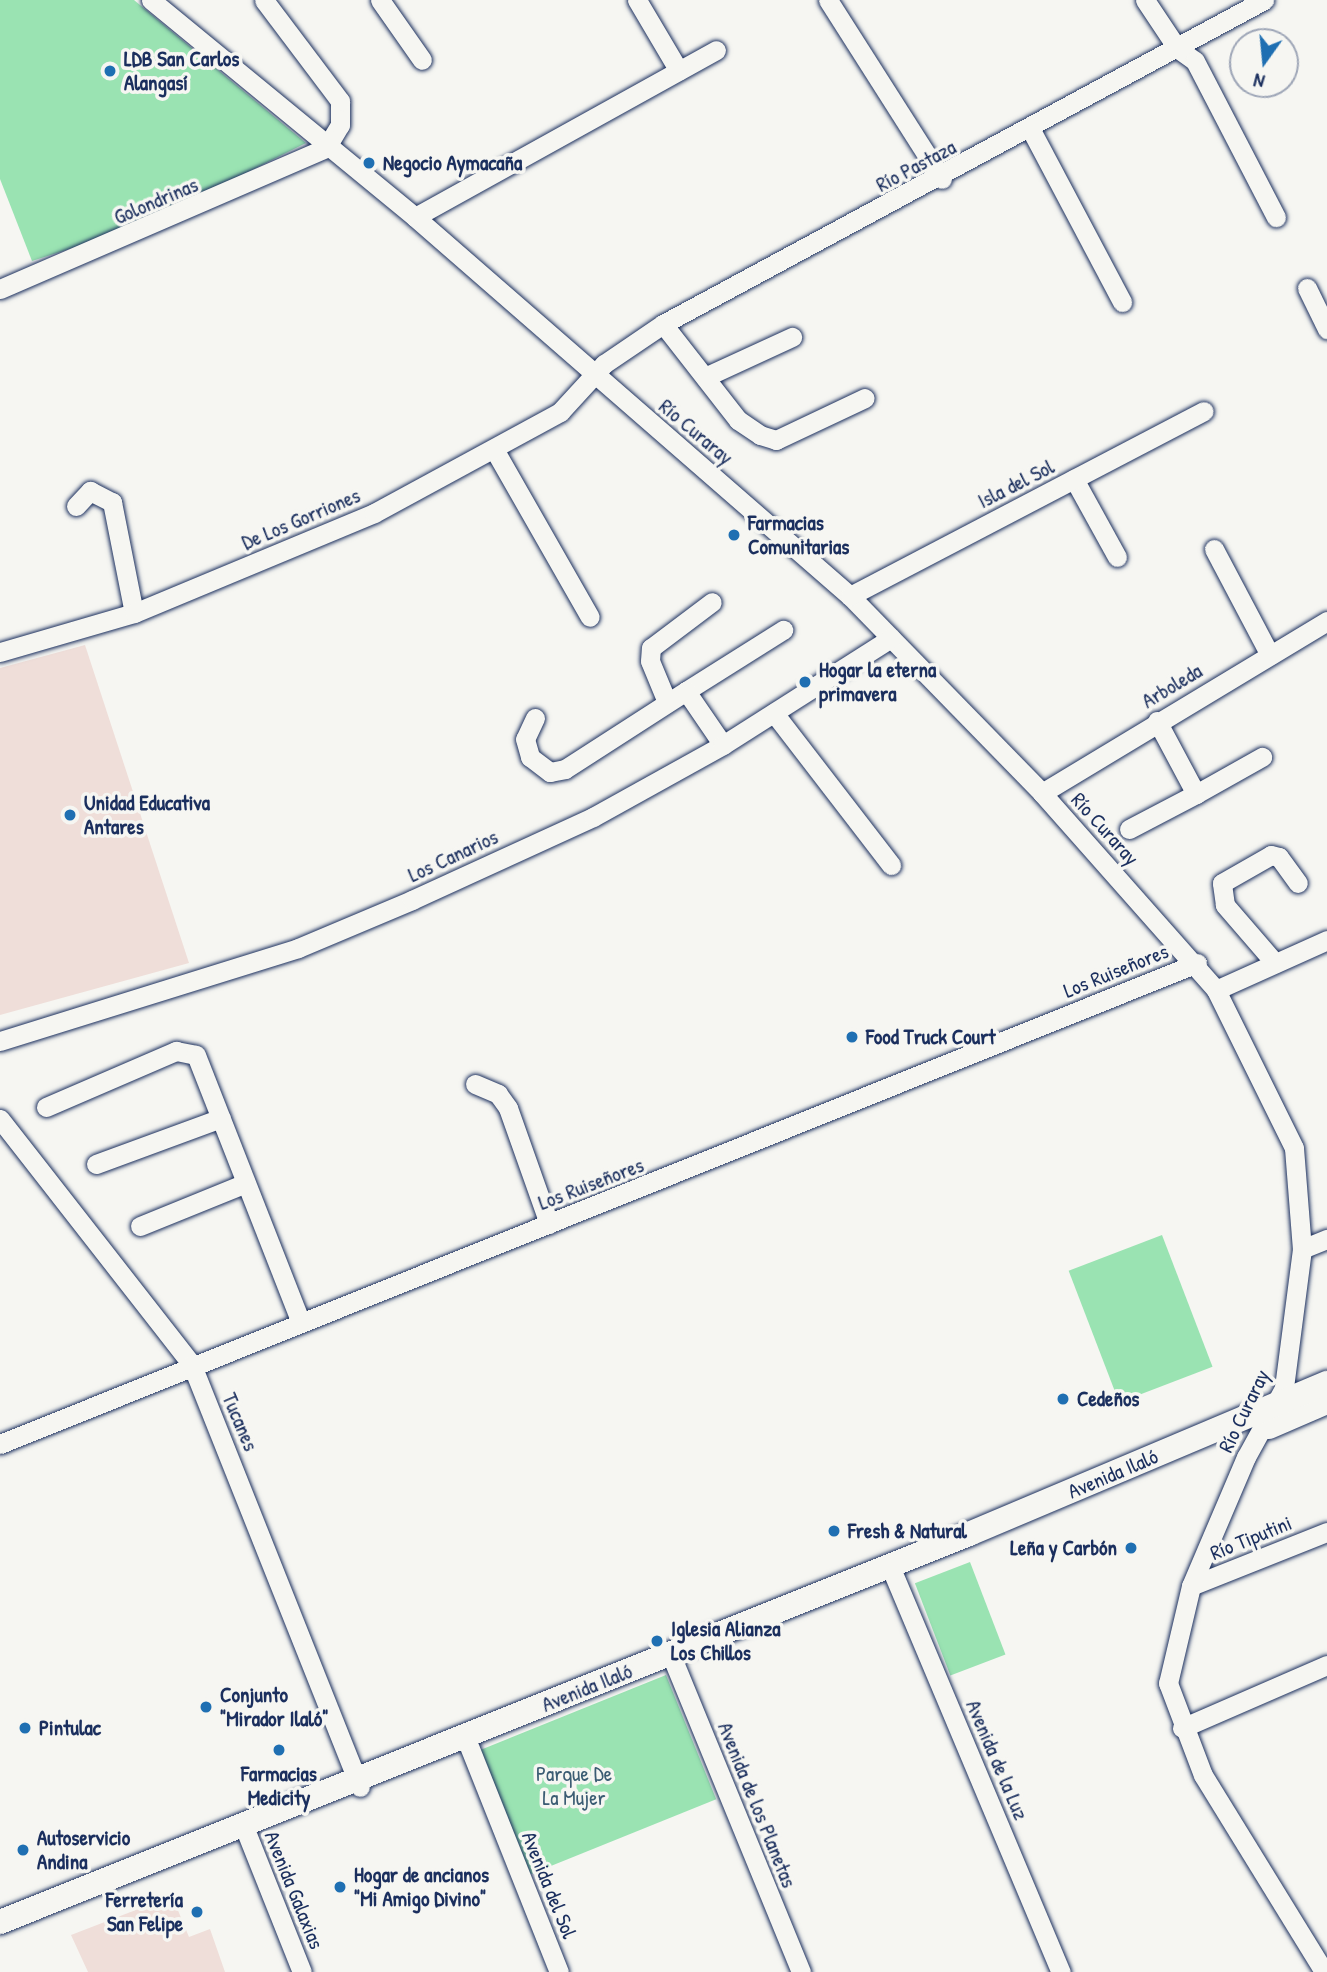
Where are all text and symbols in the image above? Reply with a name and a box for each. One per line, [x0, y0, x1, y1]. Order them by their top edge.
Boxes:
north arrow [1229, 28, 1299, 98]
place label: LDB San Carlos Alangasí [124, 46, 239, 96]
marker: LDB San Carlos Alangasí [102, 63, 118, 79]
text: N [1251, 67, 1267, 95]
street label: Río Pastaza [872, 135, 960, 197]
place label: Negocio Aymacaña [383, 150, 522, 176]
marker: Negocio Aymacaña [361, 155, 377, 171]
street label: Golondrinas [110, 172, 202, 230]
street label: Río Curaray [654, 394, 738, 470]
street label: Isla del Sol [974, 454, 1058, 514]
street label: De Los Gorriones [238, 483, 364, 555]
place label: Farmacias Comunitarias [748, 510, 849, 560]
marker: Farmacias Comunitarias [726, 527, 742, 543]
place label: Hogar la eterna primavera [819, 657, 936, 707]
street label: Arboleda [1137, 658, 1207, 714]
marker: Hogar la eterna primavera [797, 674, 813, 690]
street label: Río Curaray [1066, 788, 1144, 870]
place label: Unidad Educativa Antares [84, 790, 210, 840]
marker: Unidad Educativa Antares [62, 807, 78, 823]
street label: Los Canarios [404, 824, 502, 888]
street label: Los Ruiseñores [1060, 939, 1172, 1003]
place label: Food Truck Court [866, 1024, 996, 1050]
marker: Food Truck Court [844, 1029, 860, 1045]
street label: Los Ruiseñores [535, 1152, 647, 1216]
street label: Río Curaray [1213, 1365, 1275, 1457]
place label: Cedeños [1077, 1386, 1139, 1412]
street label: Tucanes [217, 1389, 263, 1455]
marker: Cedeños [1055, 1391, 1071, 1407]
street label: Avenida Ilaló [1064, 1444, 1162, 1504]
street label: Río Tiputini [1207, 1510, 1295, 1566]
place label: Fresh & Natural [848, 1518, 967, 1544]
marker: Fresh & Natural [826, 1523, 842, 1539]
place label: Leña y Carbón [1010, 1535, 1117, 1561]
marker: Leña y Carbón [1123, 1540, 1139, 1556]
place label: Iglesia Alianza Los Chillos [671, 1616, 781, 1666]
marker: Iglesia Alianza Los Chillos [649, 1633, 665, 1649]
street label: Avenida Ilaló [538, 1658, 636, 1718]
place label: Conjunto "Mirador Ilaló" [220, 1682, 329, 1732]
street label: Avenida de la Luz [960, 1696, 1034, 1824]
marker: Conjunto "Mirador Ilaló" [198, 1699, 214, 1715]
place label: Pintulac [39, 1715, 101, 1741]
street label: Avenida de los Planetas [712, 1719, 802, 1891]
marker: Pintulac [17, 1720, 33, 1736]
marker: Farmacias Medicity [271, 1742, 287, 1758]
place label: Farmacias Medicity [241, 1761, 317, 1811]
park label: Parque De La Mujer [536, 1761, 612, 1811]
place label: Autoservicio Andina [37, 1825, 130, 1875]
street label: Avenida Galaxias [259, 1827, 329, 1953]
street label: Avenida del Sol [516, 1828, 582, 1942]
marker: Autoservicio Andina [15, 1842, 31, 1858]
place label: Hogar de ancianos "Mi Amigo Divino" [354, 1862, 489, 1912]
marker: Hogar de ancianos "Mi Amigo Divino" [332, 1879, 348, 1895]
place label: Ferretería San Felipe [106, 1887, 183, 1937]
marker: Ferretería San Felipe [189, 1904, 205, 1920]

